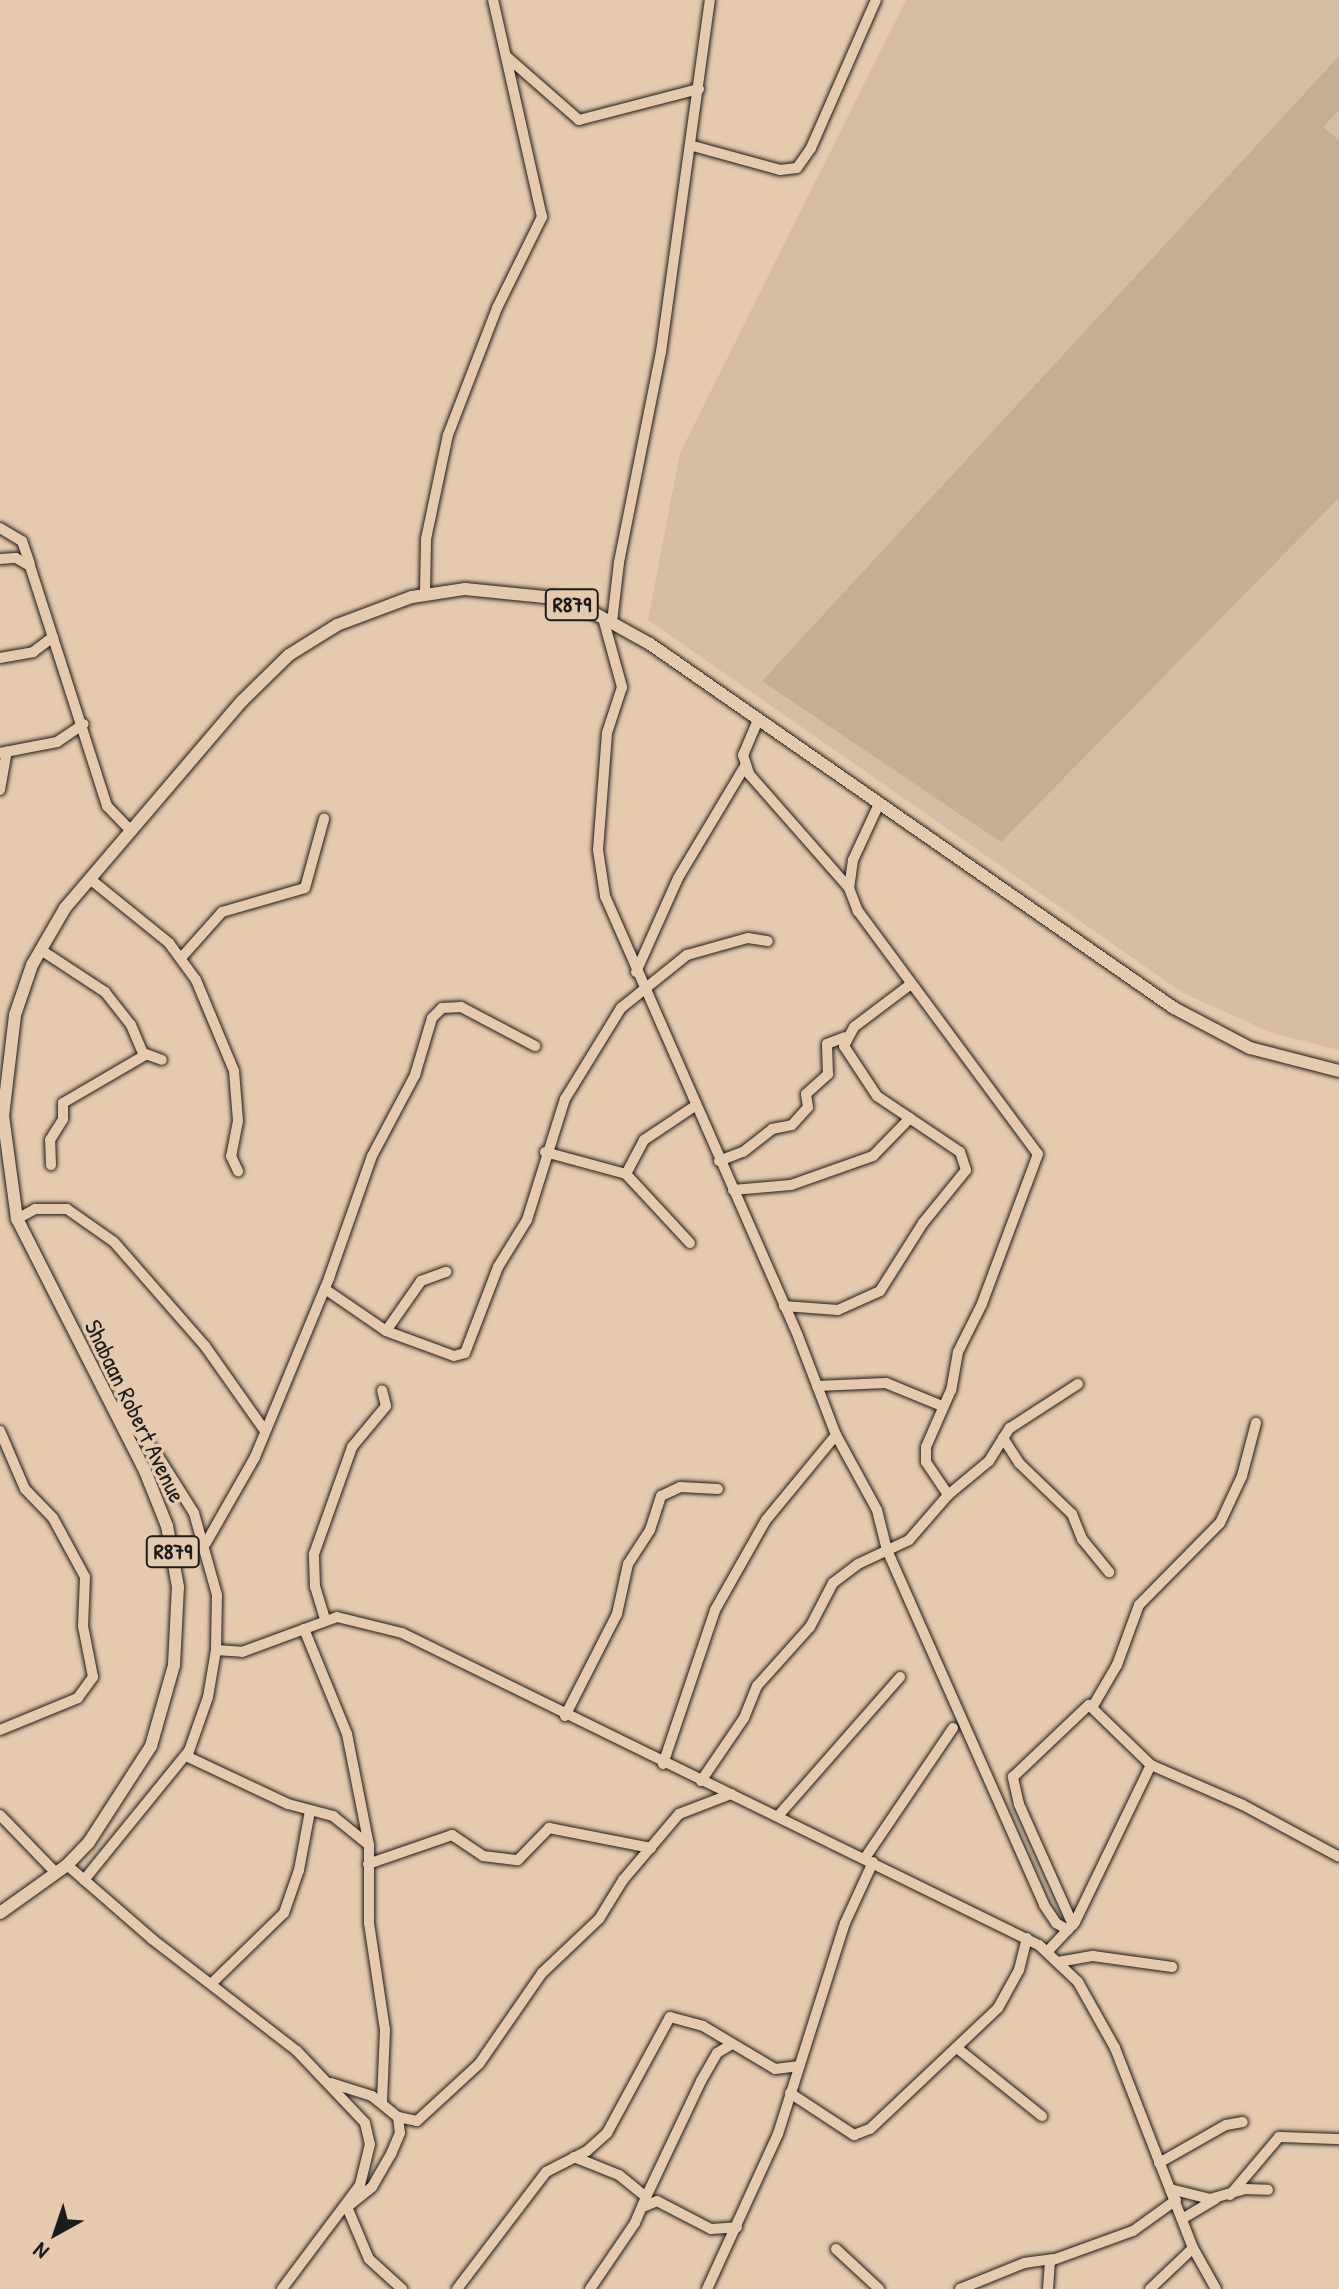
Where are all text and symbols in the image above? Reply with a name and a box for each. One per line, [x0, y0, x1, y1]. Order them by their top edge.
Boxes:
road number: R879 [544, 587, 600, 623]
street label: Shabaan Robert Avenue [78, 1315, 192, 1507]
road number: R879 [145, 1534, 201, 1570]
north arrow [16, 2193, 96, 2273]
text: N [26, 2236, 55, 2267]

